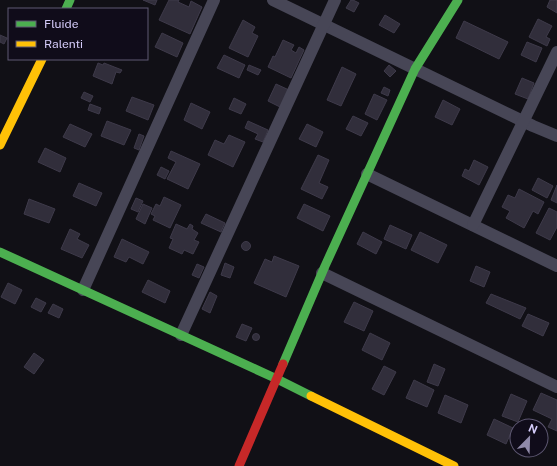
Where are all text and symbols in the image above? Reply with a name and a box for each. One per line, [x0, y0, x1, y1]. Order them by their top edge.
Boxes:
legend [8, 8, 148, 60]
text: Fluide [44, 17, 79, 31]
text: Ralenti [44, 37, 83, 51]
north arrow [509, 418, 549, 458]
text: N [527, 422, 539, 436]

